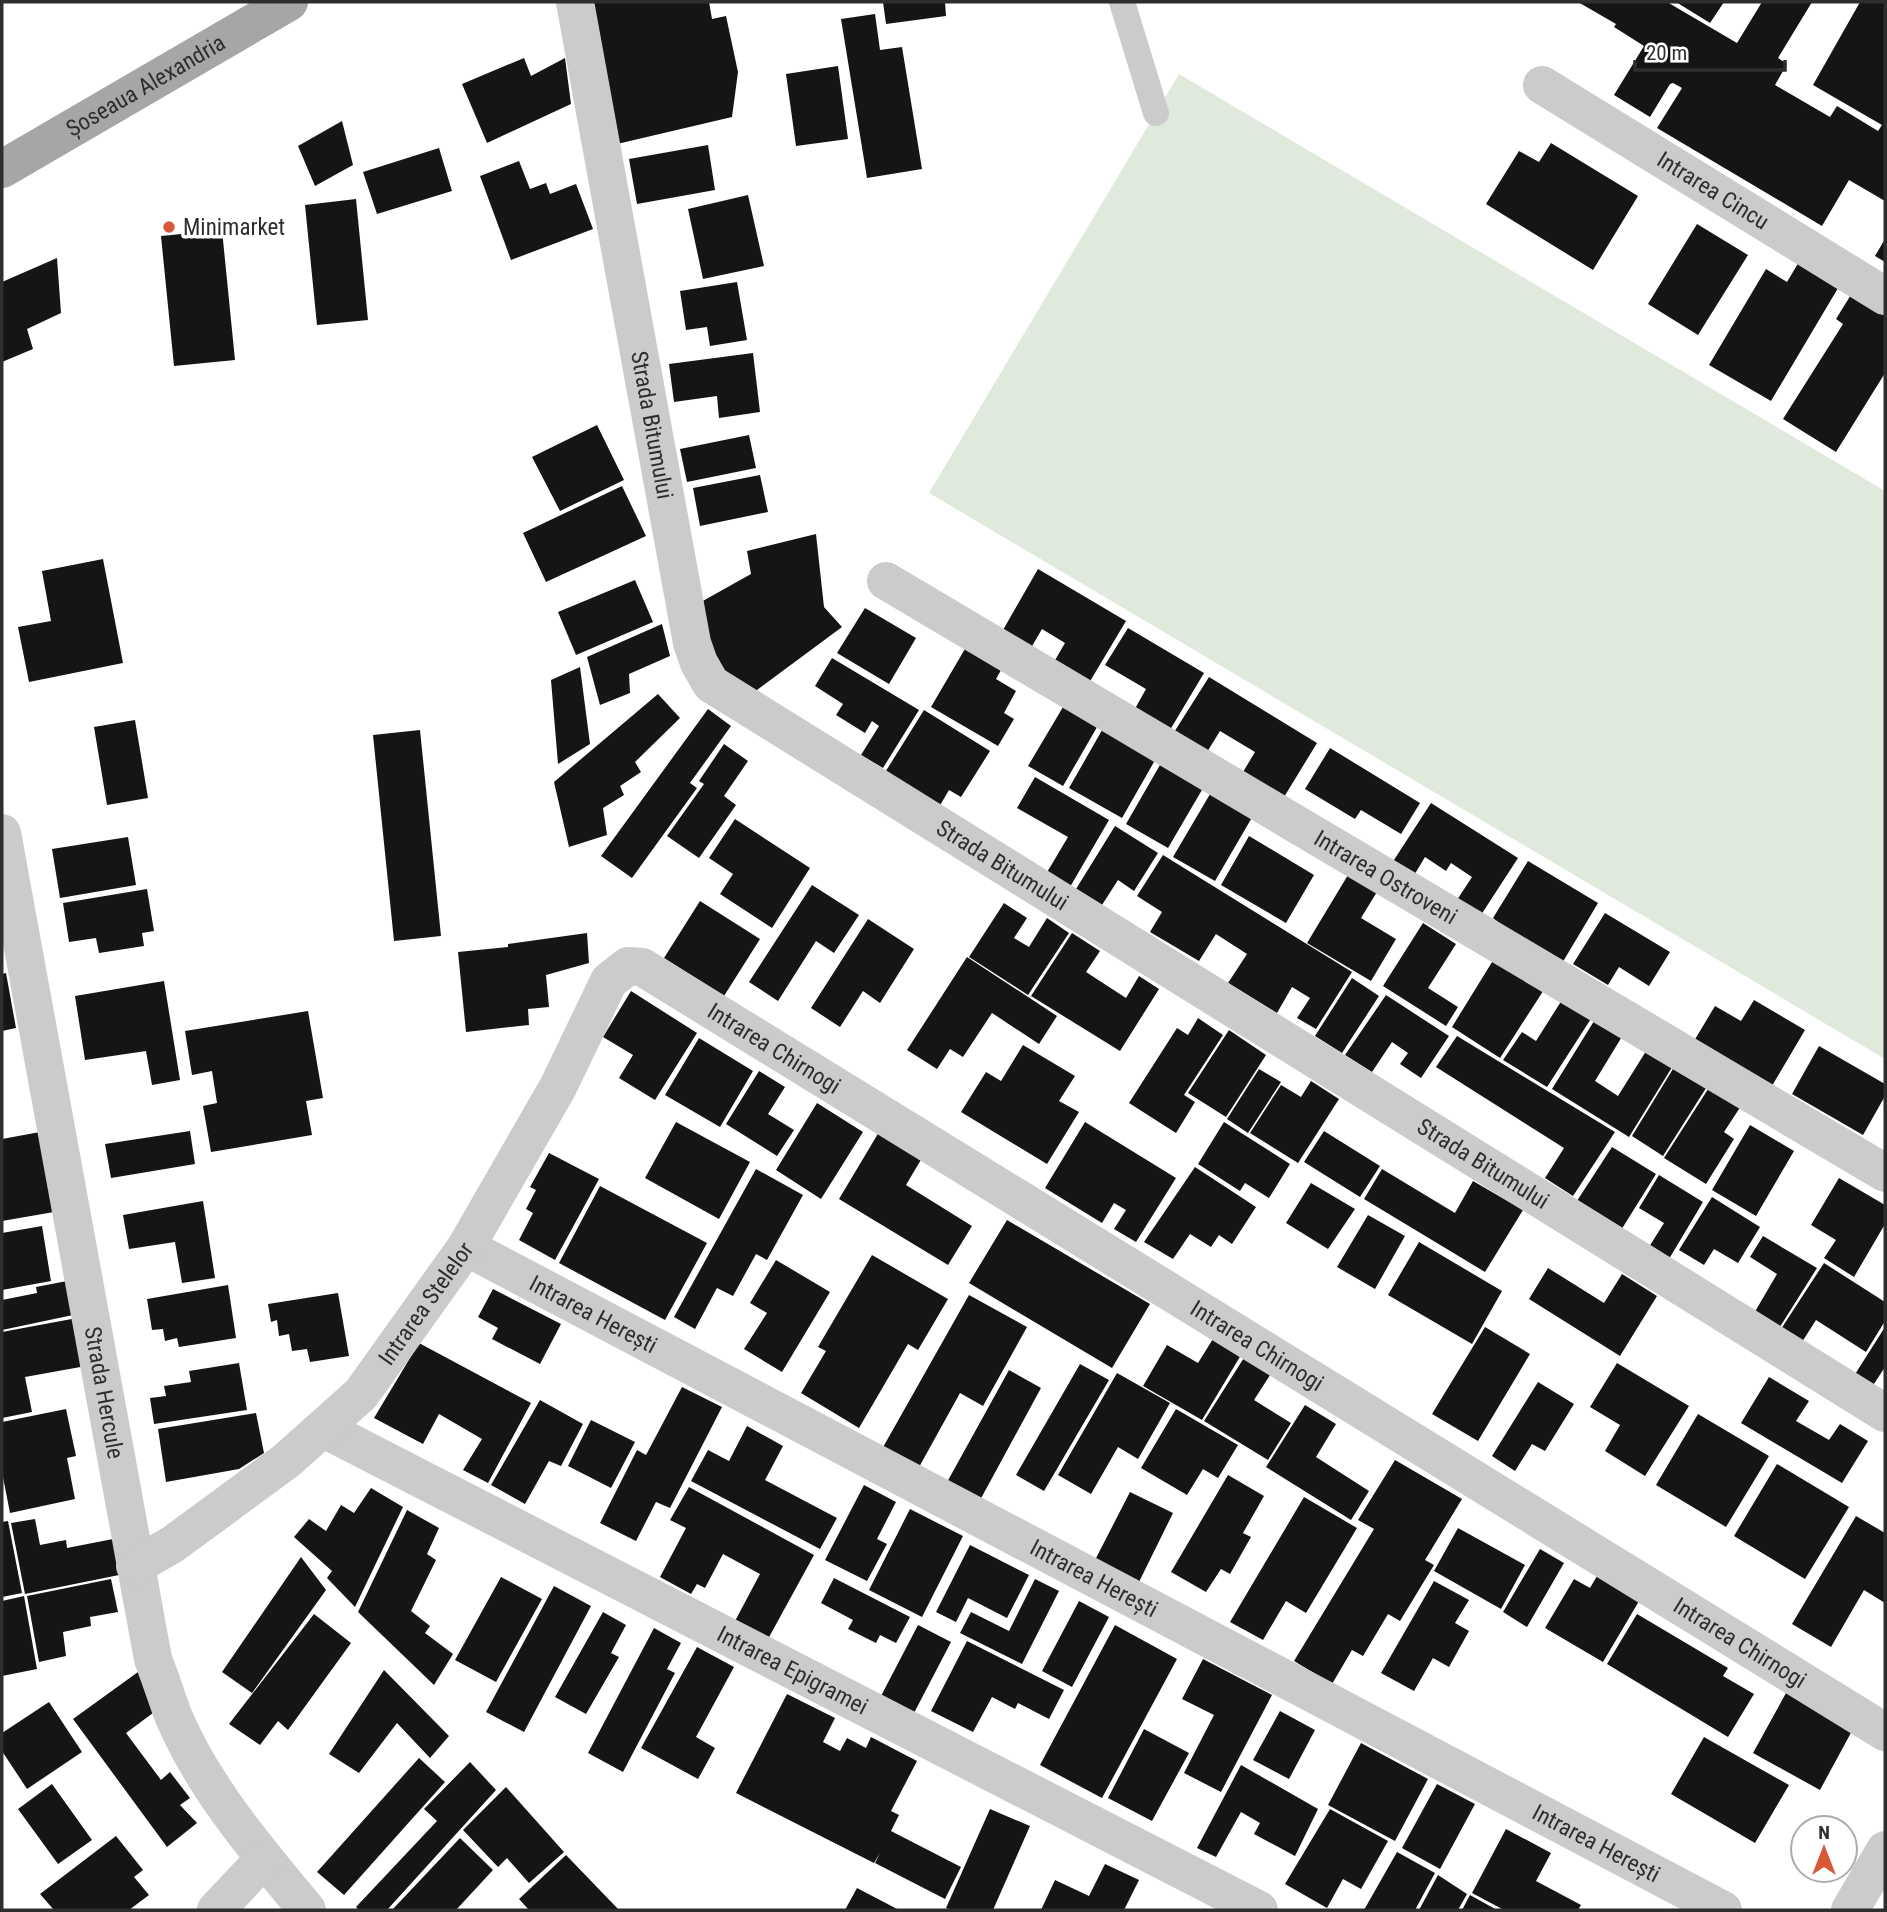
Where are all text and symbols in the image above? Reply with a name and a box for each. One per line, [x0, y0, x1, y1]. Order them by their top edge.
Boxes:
scale bar [1635, 28, 1786, 72]
street label: Șoseaua Alexandria [61, 29, 230, 142]
text: 20 m [1646, 41, 1687, 65]
street label: Intrarea Cincu [1652, 146, 1774, 235]
place label: Minimarket [183, 214, 285, 241]
marker: Minimarket [161, 219, 177, 235]
street label: Strada Bitumului [625, 349, 679, 501]
street label: Strada Bitumului [932, 814, 1073, 916]
street label: Intrarea Ostroveni [1310, 824, 1462, 930]
street label: Intrarea Chirnogi [703, 997, 846, 1099]
street label: Strada Bitumului [1412, 1113, 1554, 1215]
street label: Intrarea Stelelor [373, 1237, 479, 1370]
street label: Intrarea Herești [525, 1269, 662, 1359]
street label: Intrarea Chirnogi [1186, 1294, 1328, 1397]
street label: Strada Hercule [79, 1325, 130, 1461]
street label: Intrarea Herești [1026, 1534, 1162, 1623]
street label: Intrarea Chirnogi [1669, 1592, 1811, 1694]
street label: Intrarea Epigramei [713, 1620, 872, 1720]
street label: Intrarea Herești [1528, 1799, 1665, 1888]
north arrow [1789, 1814, 1859, 1884]
text: N [1818, 1821, 1830, 1844]

